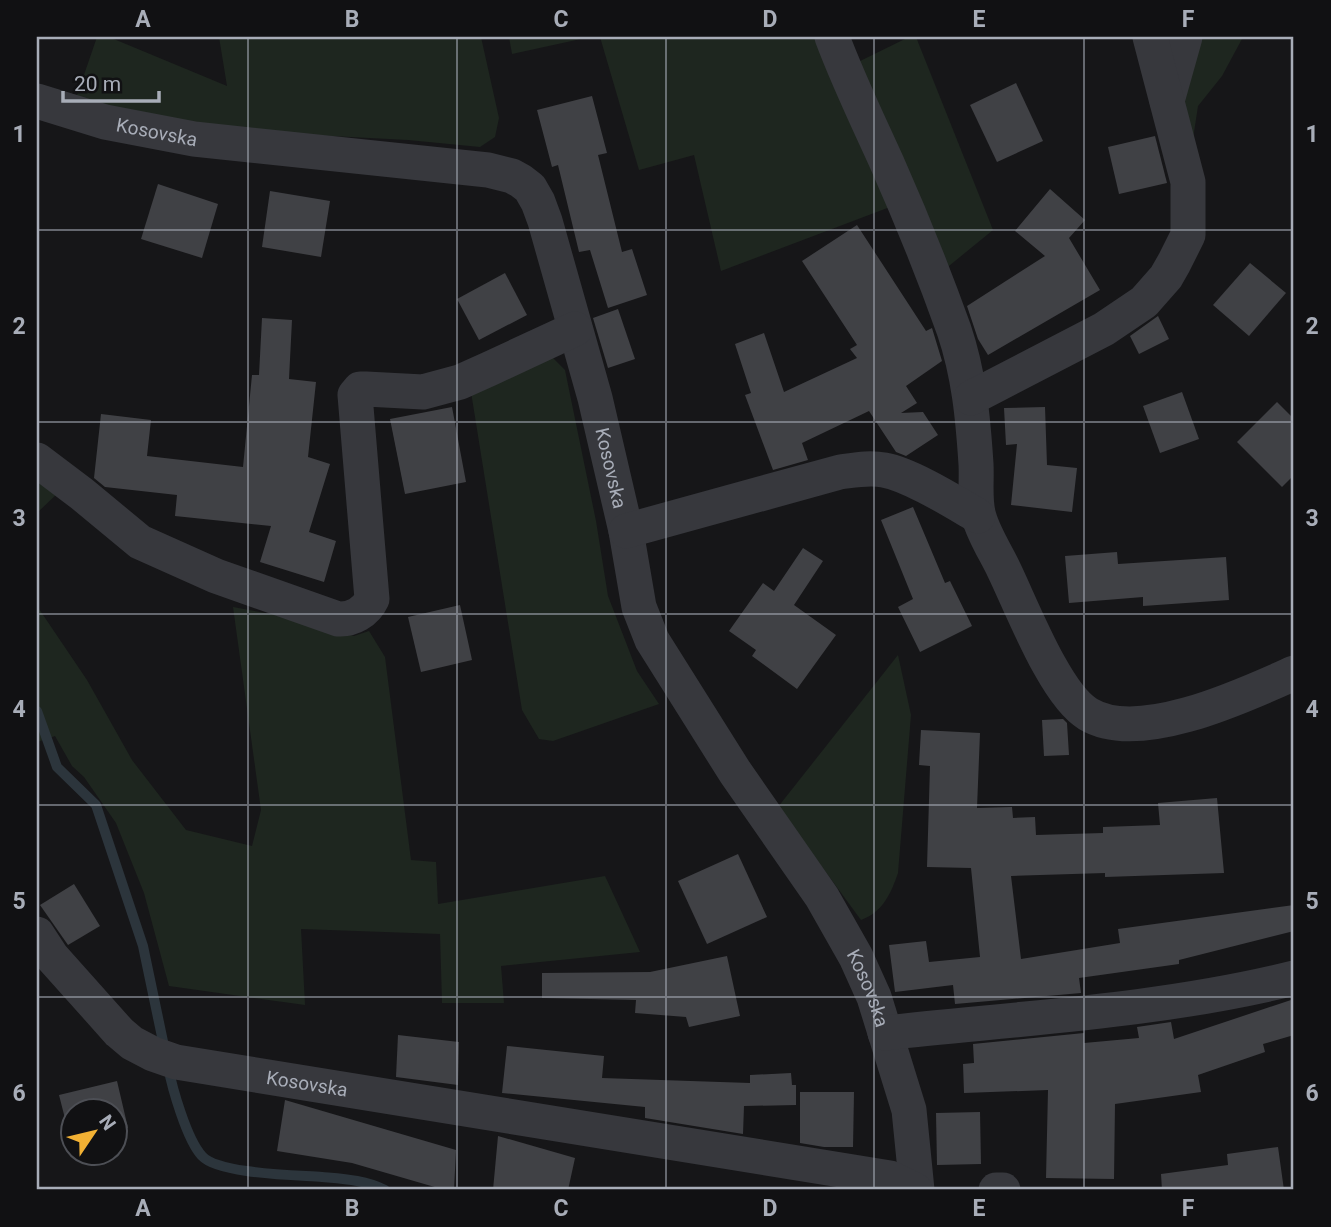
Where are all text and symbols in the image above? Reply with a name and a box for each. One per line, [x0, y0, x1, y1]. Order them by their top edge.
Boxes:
text: A [135, 6, 151, 33]
text: B [345, 6, 359, 33]
text: C [553, 6, 569, 33]
text: D [763, 6, 777, 33]
text: E [973, 6, 986, 33]
text: F [1182, 6, 1195, 33]
scale bar [63, 60, 159, 104]
text: 20 m [74, 72, 121, 96]
street label: Kosovska [114, 113, 199, 151]
text: 1 [12, 121, 26, 148]
text: 1 [1305, 121, 1319, 148]
text: 2 [12, 313, 26, 340]
text: 2 [1305, 313, 1319, 340]
street label: Kosovska [591, 425, 632, 511]
text: 3 [12, 505, 26, 532]
text: 3 [1305, 505, 1319, 532]
text: 4 [12, 696, 26, 723]
text: 4 [1305, 696, 1319, 723]
text: 5 [12, 888, 26, 915]
text: 5 [1305, 888, 1319, 915]
street label: Kosovska [842, 945, 894, 1030]
street label: Kosovska [265, 1065, 349, 1101]
text: 6 [12, 1080, 26, 1107]
text: 6 [1305, 1080, 1319, 1107]
north arrow [60, 1098, 130, 1168]
text: N [94, 1110, 121, 1135]
text: A [135, 1195, 151, 1222]
text: B [345, 1195, 359, 1222]
text: C [553, 1195, 569, 1222]
text: D [763, 1195, 777, 1222]
text: E [973, 1195, 986, 1222]
text: F [1182, 1195, 1195, 1222]

